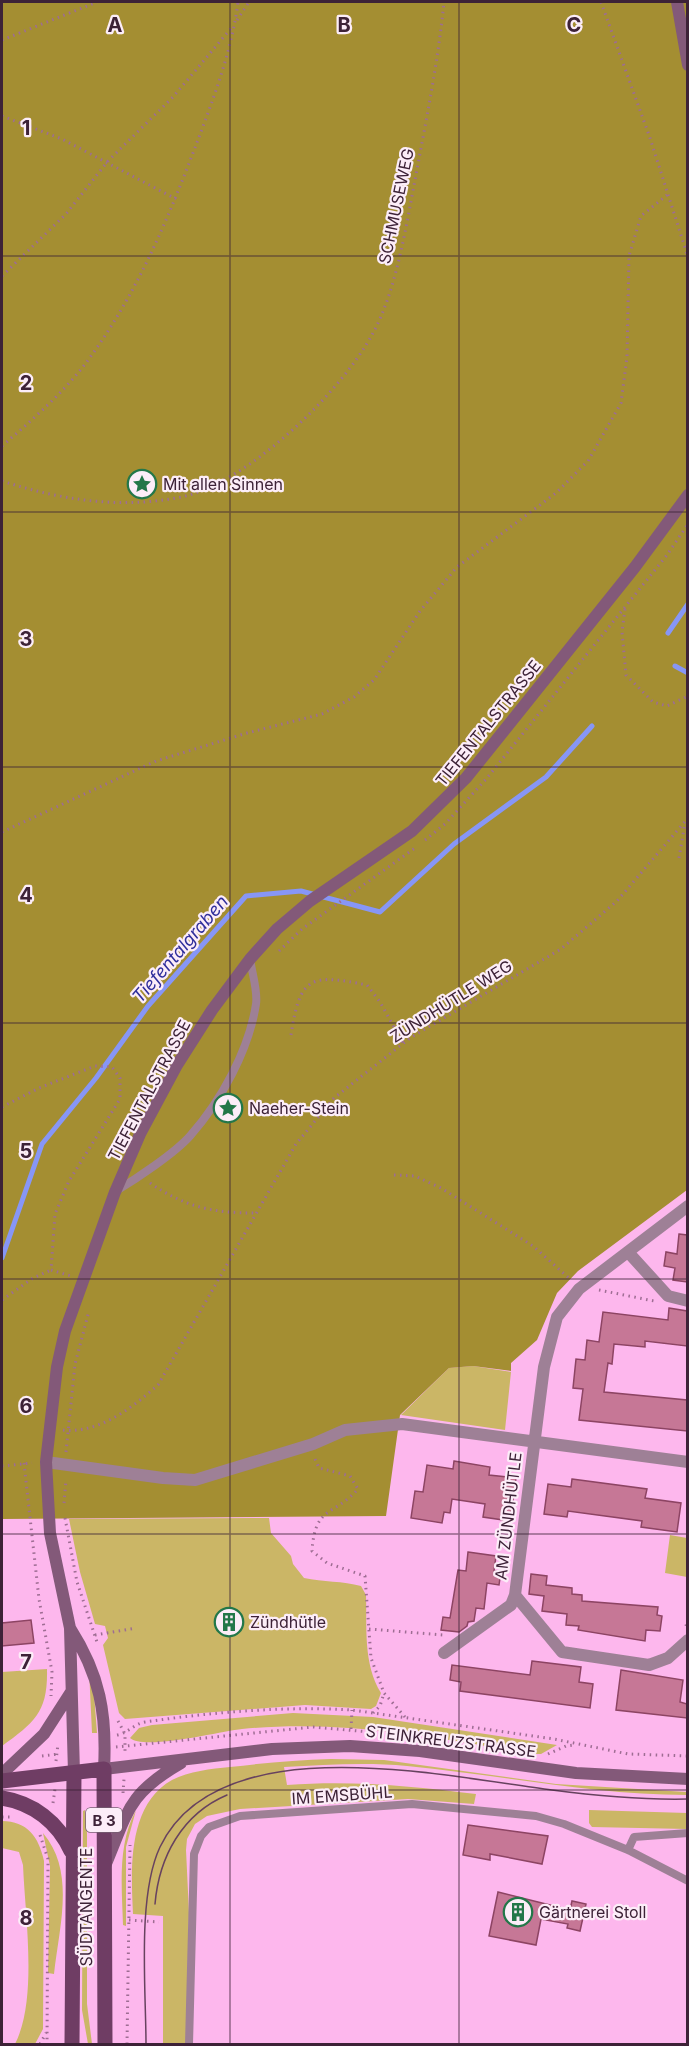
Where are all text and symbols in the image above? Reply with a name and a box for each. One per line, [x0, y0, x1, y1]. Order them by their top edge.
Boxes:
text: A [108, 13, 123, 37]
text: B [337, 13, 351, 37]
text: C [567, 13, 581, 37]
text: 1 [22, 116, 30, 140]
street label: SCHMUSEWEG [374, 147, 418, 265]
text: 2 [20, 371, 32, 395]
place icon: Mit allen Sinnen [126, 468, 158, 500]
place label: Mit allen Sinnen [163, 474, 283, 494]
text: 3 [20, 627, 32, 651]
street label: TIEFENTALSTRASSE [431, 656, 545, 790]
text: 4 [19, 883, 33, 907]
water label: Tiefentalgraben [128, 891, 232, 1007]
street label: ZÜNDHÜTLE WEG [386, 955, 516, 1047]
street label: TIEFENTALSTRASSE [103, 1016, 195, 1164]
place icon: Naeher-Stein [212, 1092, 244, 1124]
place label: Naeher-Stein [249, 1098, 349, 1118]
text: 5 [20, 1139, 32, 1163]
text: 6 [20, 1394, 33, 1418]
street label: AM ZÜNDHÜTLE [490, 1451, 526, 1581]
building icon: Zündhütle [213, 1606, 245, 1638]
place label: Zündhütle [250, 1612, 326, 1632]
text: 7 [20, 1650, 32, 1674]
street label: STEINKREUZSTRASSE [365, 1721, 537, 1761]
street label: IM EMSBÜHL [291, 1782, 393, 1808]
road number: B 3 [86, 1808, 122, 1832]
street label: SÜDTANGENTE [76, 1848, 96, 1966]
building icon: Gärtnerei Stoll [502, 1896, 534, 1928]
place label: Gärtnerei Stoll [539, 1902, 646, 1922]
text: 8 [19, 1906, 33, 1930]

